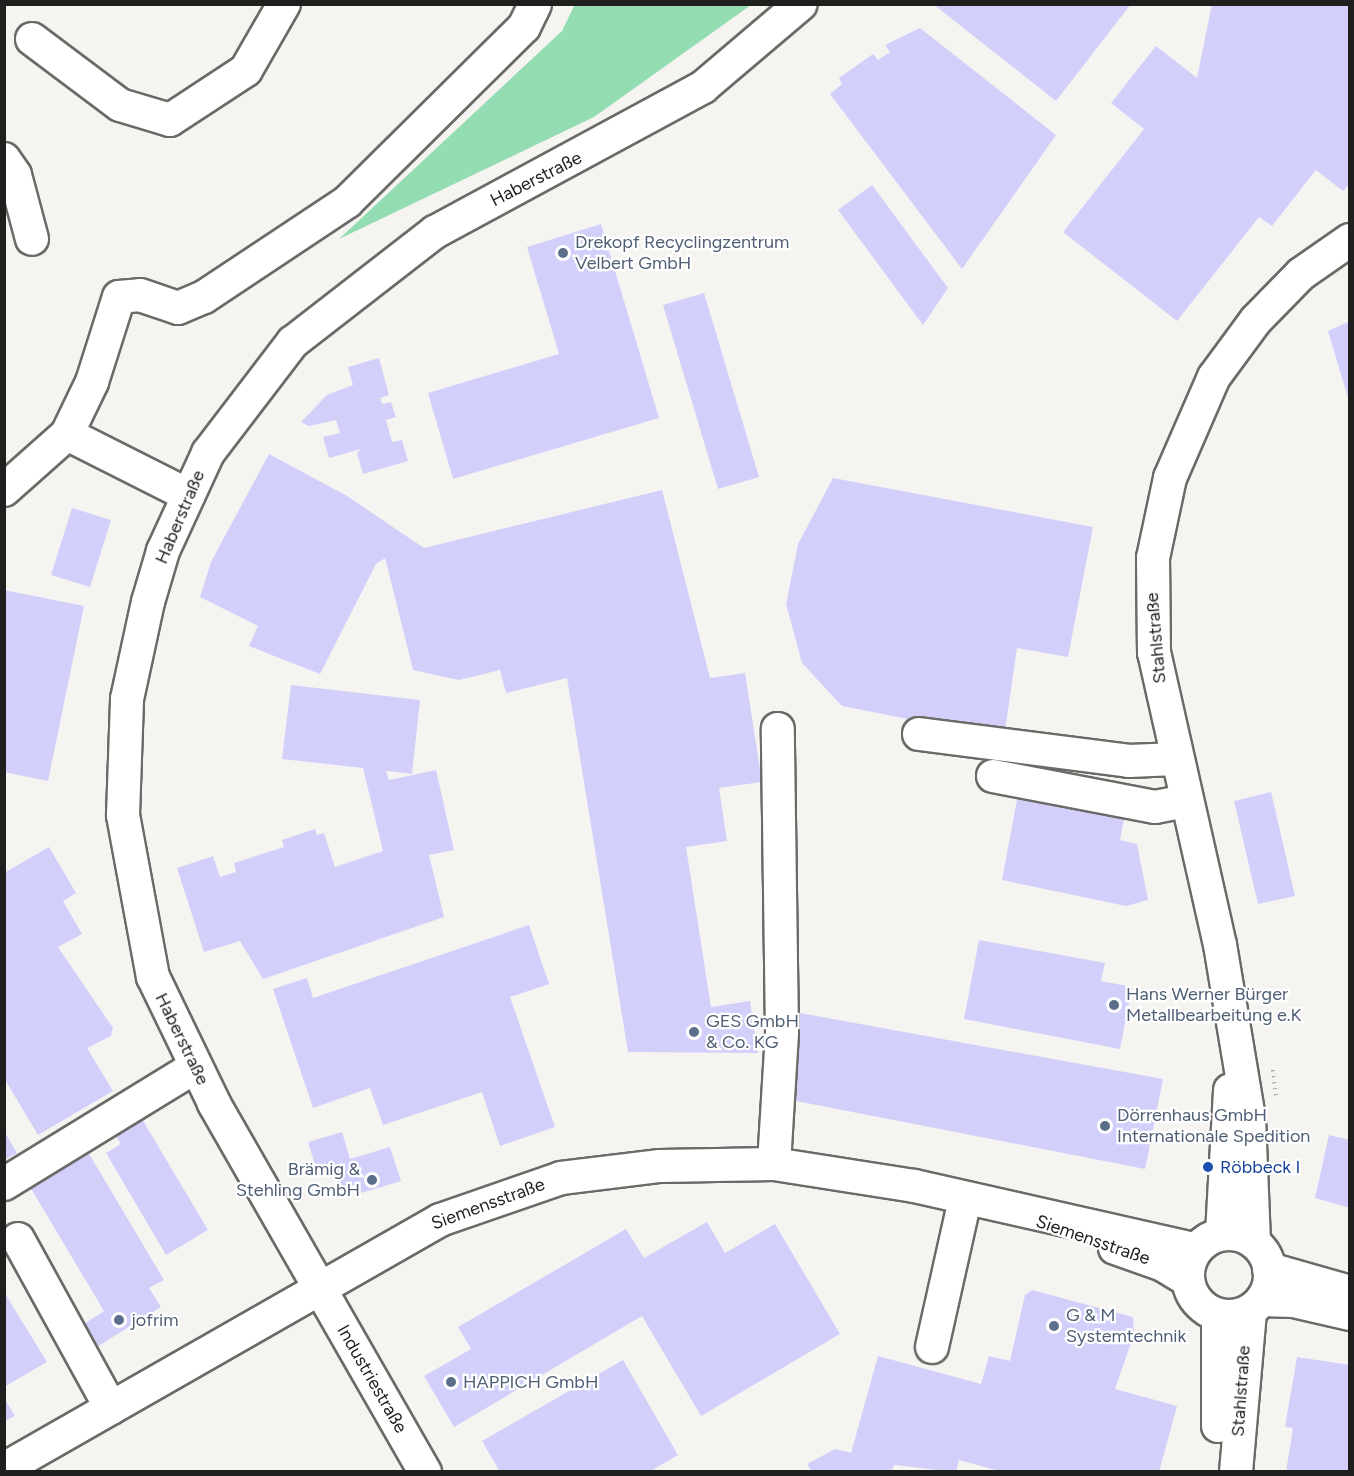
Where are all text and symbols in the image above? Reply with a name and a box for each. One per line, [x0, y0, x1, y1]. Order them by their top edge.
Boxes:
street label: Haberstraße [487, 147, 585, 211]
place label: Drekopf Recyclingzentrum Velbert GmbH [575, 232, 789, 274]
marker: Drekopf Recyclingzentrum Velbert GmbH [556, 246, 570, 260]
street label: Haberstraße [151, 467, 209, 567]
street label: Stahlstraße [1141, 592, 1171, 684]
place label: Hans Werner Bürger Metallbearbeitung e.K [1126, 984, 1302, 1026]
street label: Haberstraße [150, 990, 214, 1088]
marker: Hans Werner Bürger Metallbearbeitung e.K [1107, 998, 1121, 1012]
place label: GES GmbH & Co. KG [706, 1011, 799, 1054]
marker: GES GmbH & Co. KG [687, 1025, 701, 1039]
place label: Dörrenhaus GmbH Internationale Spedition [1117, 1105, 1310, 1148]
marker: Dörrenhaus GmbH Internationale Spedition [1098, 1119, 1112, 1133]
place label: Röbbeck I [1220, 1156, 1300, 1178]
place label: Brämig & Stehling GmbH [236, 1159, 360, 1202]
marker: Röbbeck I [1201, 1160, 1215, 1174]
marker: Brämig & Stehling GmbH [365, 1173, 379, 1187]
street label: Siemensstraße [428, 1173, 548, 1235]
street label: Siemensstraße [1033, 1210, 1153, 1270]
place label: G & M Systemtechnik [1066, 1305, 1186, 1348]
place label: jofrim [131, 1309, 179, 1331]
marker: jofrim [112, 1313, 126, 1327]
marker: G & M Systemtechnik [1047, 1319, 1061, 1333]
street label: Industriestraße [332, 1321, 412, 1437]
street label: Stahlstraße [1227, 1345, 1255, 1437]
place label: HAPPICH GmbH [463, 1371, 598, 1393]
marker: HAPPICH GmbH [444, 1375, 458, 1389]

